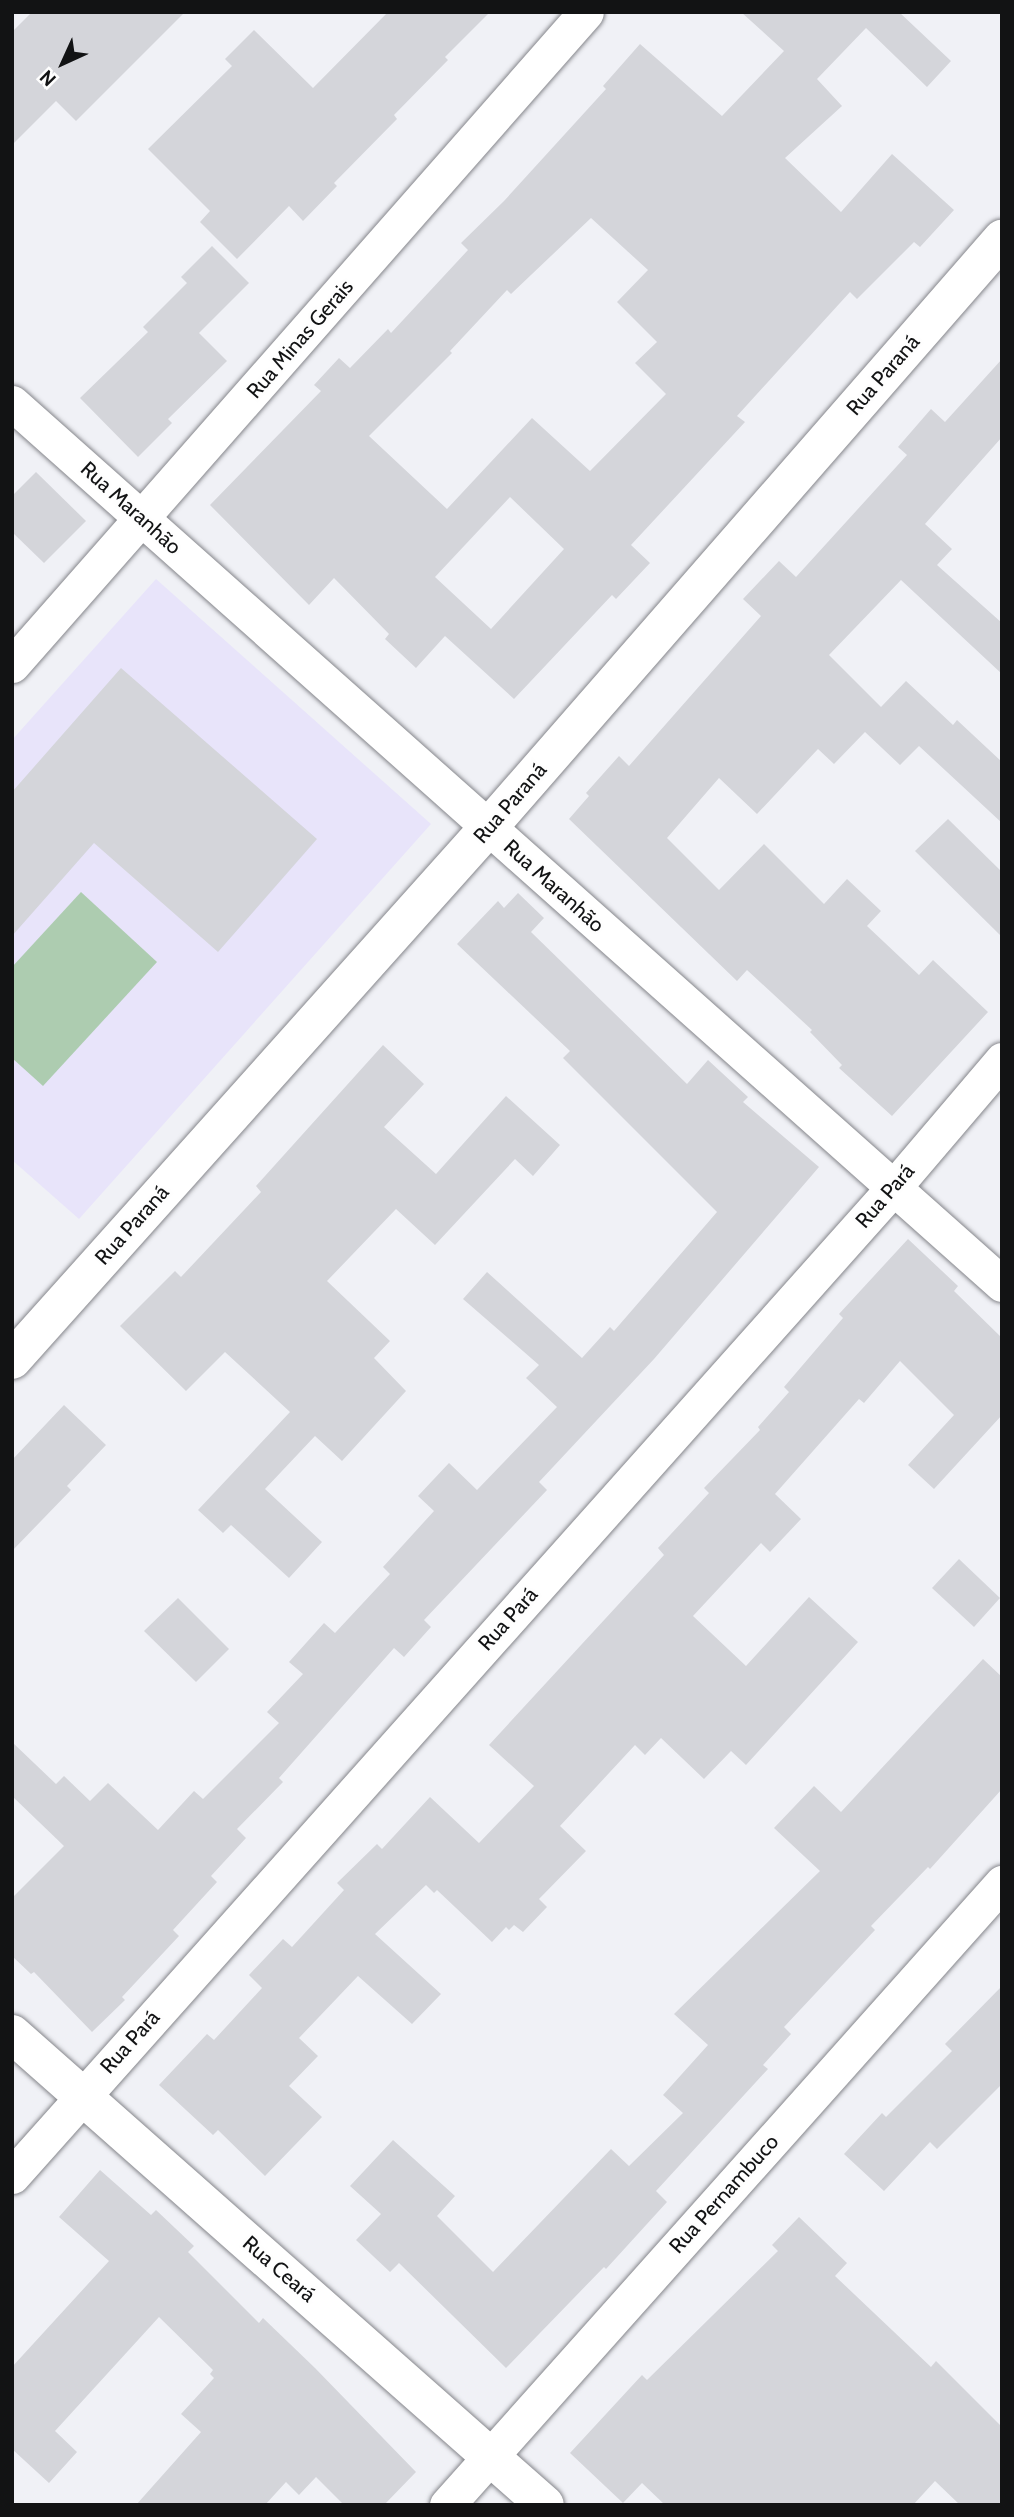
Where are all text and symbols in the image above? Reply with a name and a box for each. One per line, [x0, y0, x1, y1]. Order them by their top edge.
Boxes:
north arrow [28, 28, 98, 98]
text: N [35, 65, 61, 91]
street label: Rua Minas Gerais [242, 274, 358, 404]
street label: Rua Paraná [841, 330, 925, 420]
street label: Rua Maranhão [76, 456, 186, 560]
street label: Rua Paraná [468, 758, 552, 848]
street label: Rua Maranhão [499, 834, 609, 938]
street label: Rua Pará [850, 1159, 920, 1233]
street label: Rua Paraná [90, 1180, 174, 1270]
street label: Rua Pará [473, 1582, 543, 1656]
street label: Rua Pará [95, 2005, 165, 2079]
street label: Rua Pernambuco [664, 2129, 784, 2259]
street label: Rua Ceará [237, 2231, 321, 2307]

